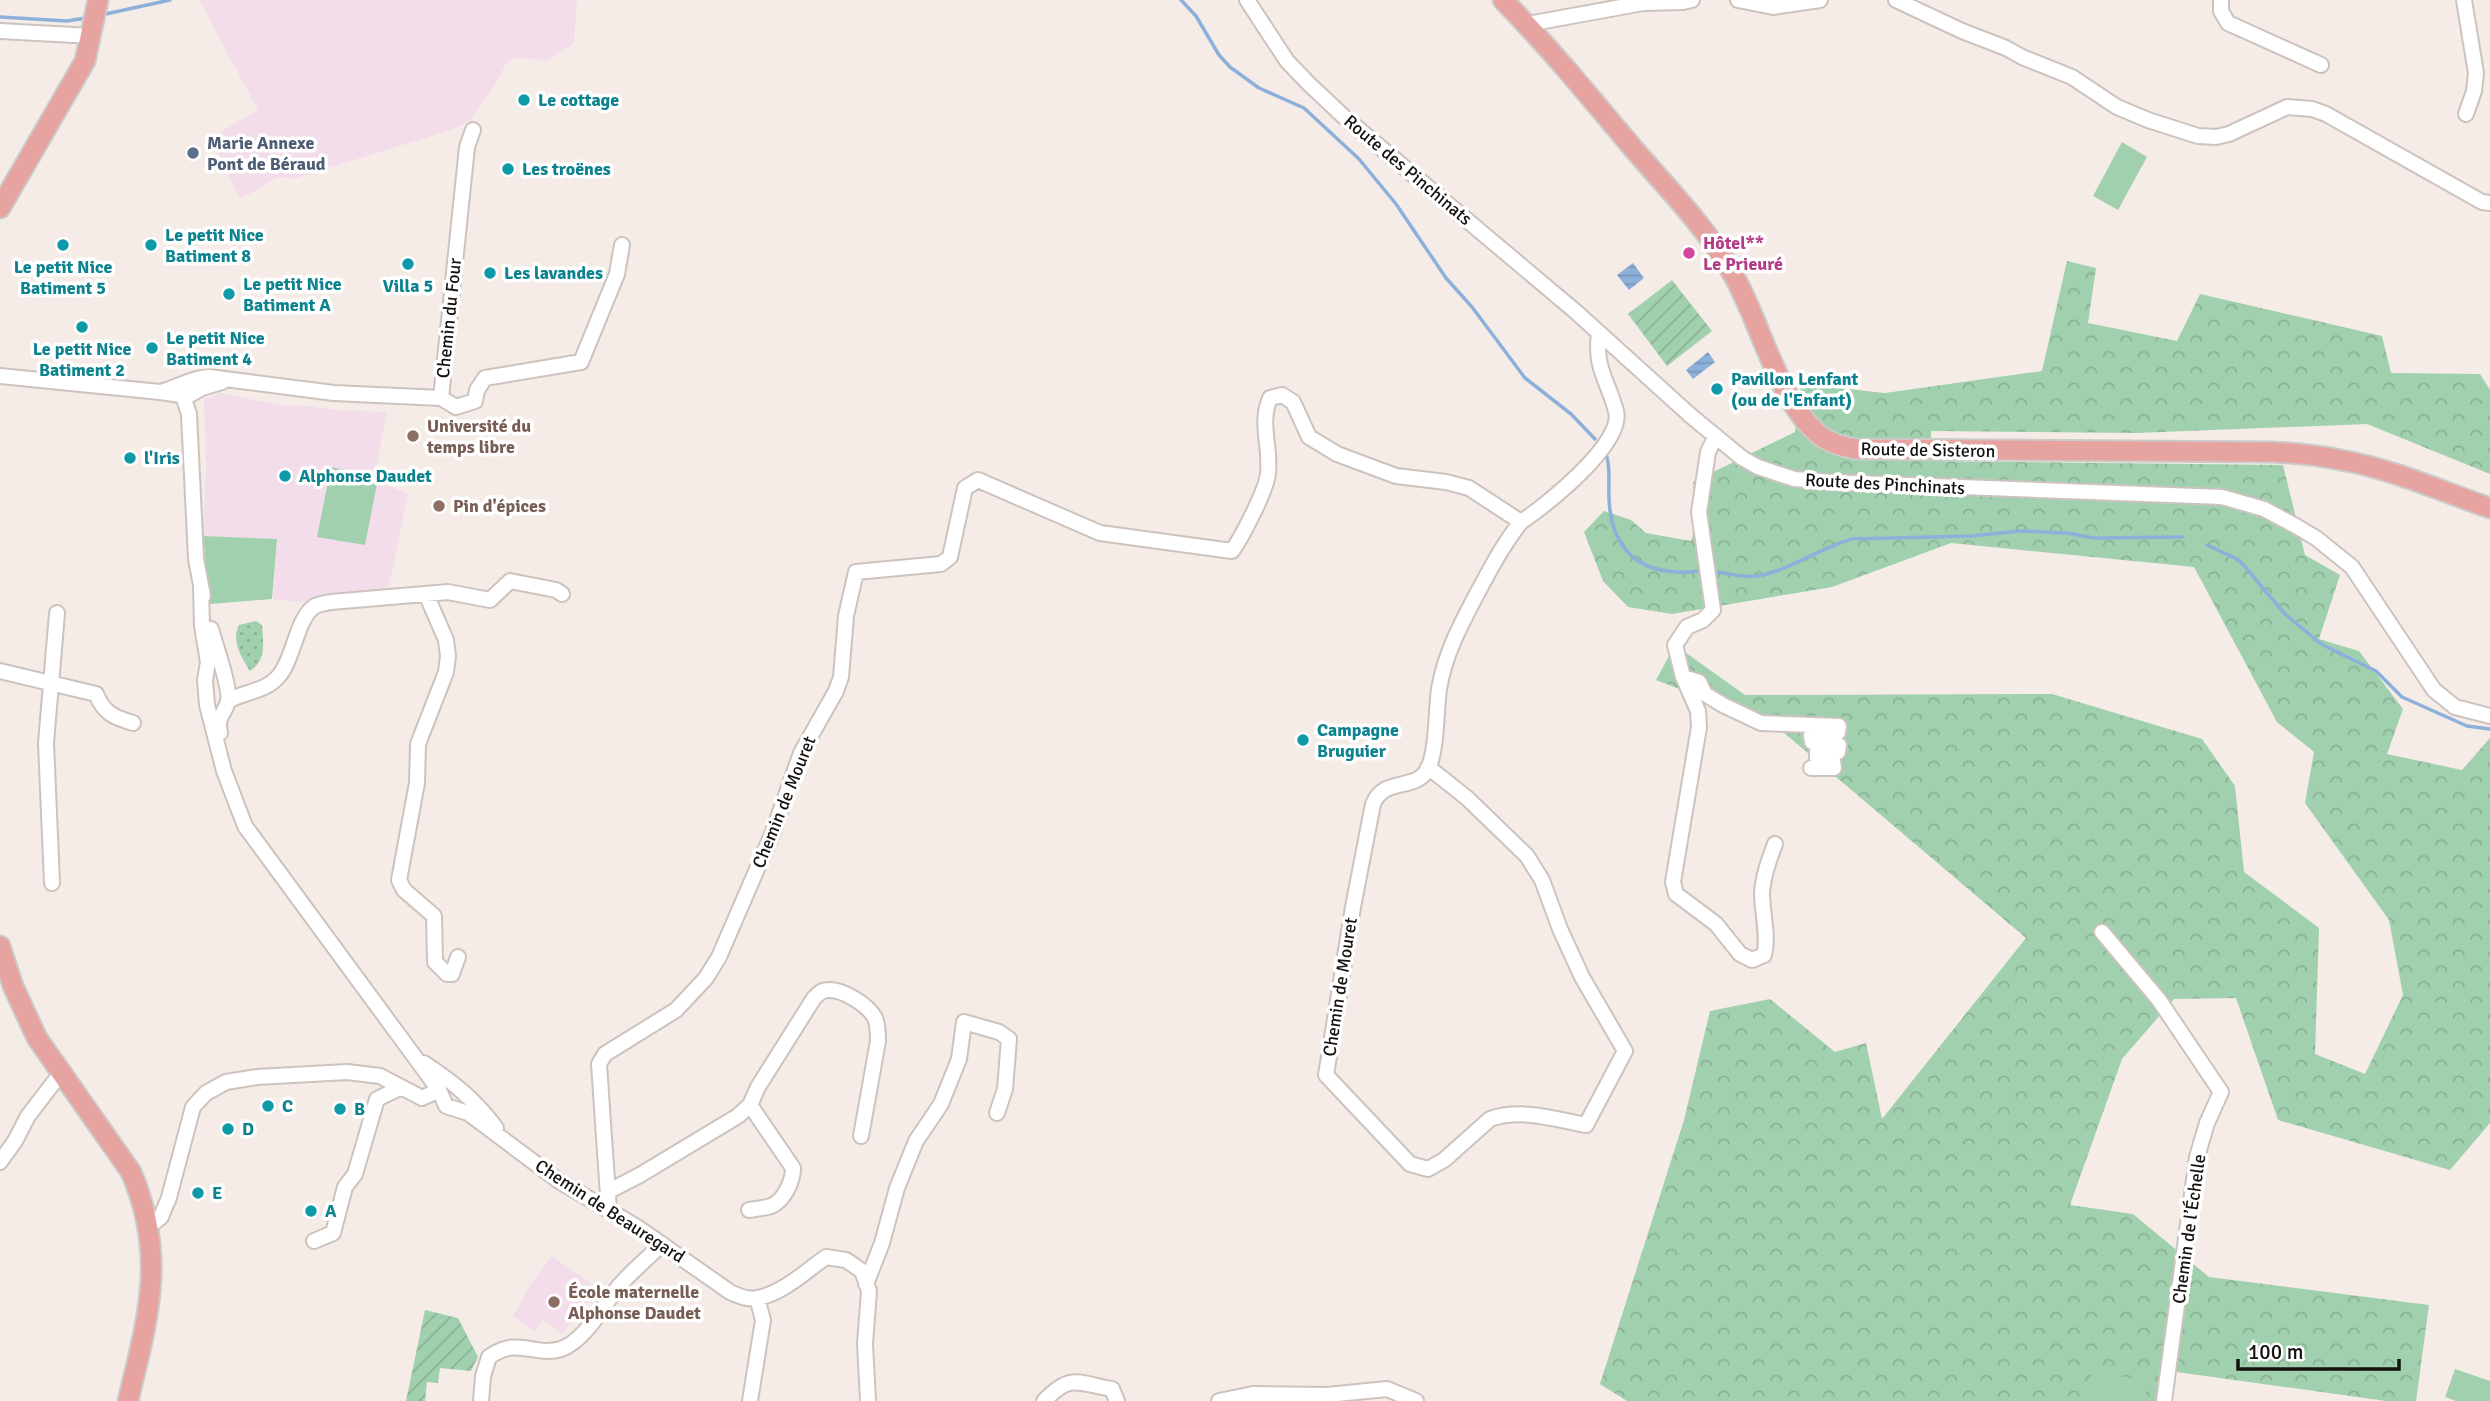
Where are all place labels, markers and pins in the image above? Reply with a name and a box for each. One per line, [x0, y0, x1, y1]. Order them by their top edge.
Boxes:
place label: Le cottage [538, 89, 619, 111]
marker: Le cottage [516, 92, 532, 108]
place label: Marie Annexe Pont de Béraud [207, 132, 326, 175]
marker: Marie Annexe Pont de Béraud [185, 145, 201, 161]
place label: Les troënes [522, 158, 611, 180]
marker: Les troënes [500, 161, 516, 177]
place label: Le petit Nice Batiment 8 [165, 224, 264, 267]
place label: Hôtel** Le Prieuré [1703, 232, 1783, 275]
marker: Le petit Nice Batiment 5 [55, 237, 71, 253]
marker: Le petit Nice Batiment 8 [143, 237, 159, 253]
marker: Hôtel** Le Prieuré [1681, 245, 1697, 261]
place label: Le petit Nice Batiment 5 [14, 256, 112, 299]
marker: Villa 5 [400, 256, 416, 272]
place label: Les lavandes [504, 262, 603, 284]
marker: Les lavandes [482, 265, 498, 281]
place label: Le petit Nice Batiment A [243, 273, 342, 316]
place label: Villa 5 [383, 275, 433, 297]
marker: Le petit Nice Batiment A [221, 286, 237, 302]
marker: Le petit Nice Batiment 2 [74, 319, 90, 335]
place label: Le petit Nice Batiment 4 [166, 327, 265, 370]
place label: Le petit Nice Batiment 2 [33, 338, 131, 381]
marker: Le petit Nice Batiment 4 [144, 340, 160, 356]
place label: Pavillon Lenfant (ou de l'Enfant) [1731, 368, 1859, 411]
marker: Pavillon Lenfant (ou de l'Enfant) [1709, 381, 1725, 397]
place label: Université du temps libre [426, 415, 531, 458]
marker: Université du temps libre [405, 428, 421, 444]
place label: l'Iris [144, 447, 180, 469]
marker: l'Iris [122, 450, 138, 466]
place label: Alphonse Daudet [299, 465, 432, 487]
marker: Alphonse Daudet [277, 468, 293, 484]
place label: Pin d'épices [453, 495, 546, 517]
marker: Pin d'épices [431, 498, 447, 514]
place label: Campagne Bruguier [1317, 719, 1399, 762]
marker: Campagne Bruguier [1295, 732, 1311, 748]
place label: C [282, 1095, 293, 1117]
marker: C [260, 1098, 276, 1114]
place label: B [354, 1098, 365, 1120]
marker: B [332, 1101, 348, 1117]
place label: D [242, 1118, 254, 1140]
marker: D [220, 1121, 236, 1137]
place label: E [212, 1182, 222, 1204]
marker: E [190, 1185, 206, 1201]
place label: A [325, 1200, 337, 1222]
marker: A [303, 1203, 319, 1219]
place label: École maternelle Alphonse Daudet [568, 1281, 701, 1324]
marker: École maternelle Alphonse Daudet [546, 1294, 562, 1310]

